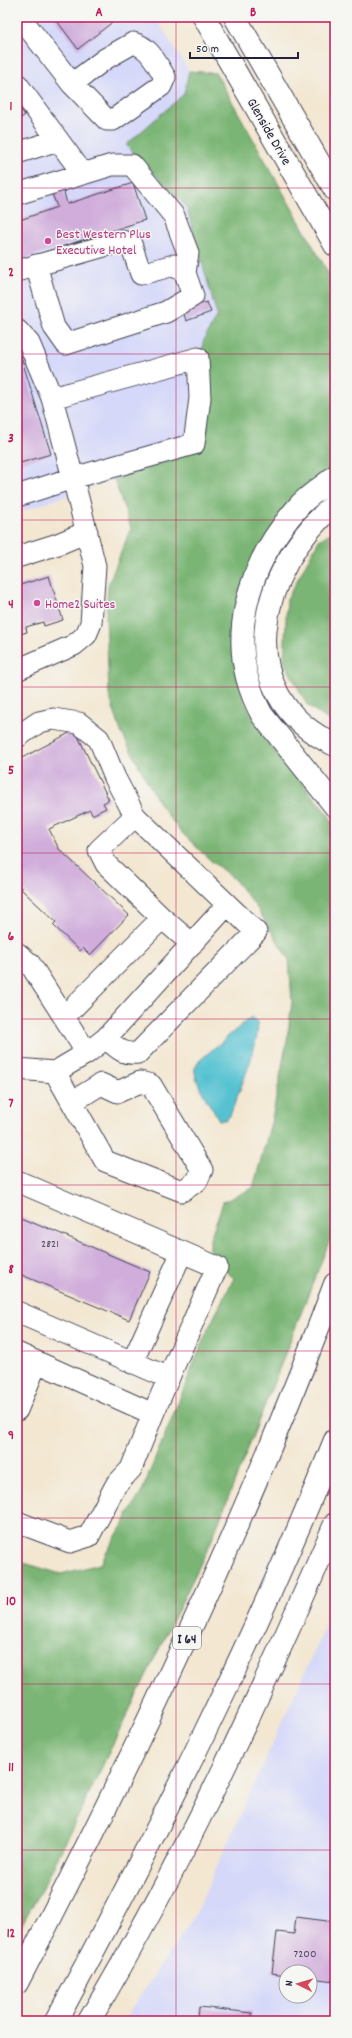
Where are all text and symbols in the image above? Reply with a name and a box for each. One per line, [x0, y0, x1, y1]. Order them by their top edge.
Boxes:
text: A [95, 4, 103, 23]
text: B [250, 4, 256, 23]
scale bar [190, 34, 298, 60]
text: 50 m [196, 41, 219, 58]
street label: Glenside Drive [241, 95, 296, 169]
text: 1 [10, 98, 13, 117]
place label: Best Western Plus Executive Hotel [56, 225, 151, 261]
marker: Best Western Plus Executive Hotel [43, 236, 53, 246]
text: 2 [8, 264, 14, 283]
text: 3 [8, 430, 14, 449]
place label: Home2 Suites [45, 595, 116, 615]
text: 4 [8, 596, 14, 615]
marker: Home2 Suites [32, 598, 42, 608]
text: 5 [8, 762, 14, 781]
text: 6 [8, 928, 15, 947]
text: 7 [9, 1095, 14, 1114]
house number: 2821 [41, 1236, 59, 1253]
text: 8 [8, 1261, 14, 1280]
text: 9 [8, 1427, 14, 1446]
text: 10 [6, 1593, 16, 1612]
road number: I 64 [173, 1627, 201, 1649]
text: 11 [8, 1759, 14, 1778]
text: 12 [7, 1925, 16, 1944]
house number: 7200 [294, 1946, 316, 1963]
north arrow [278, 1964, 318, 2004]
text: N [282, 1979, 298, 1987]

